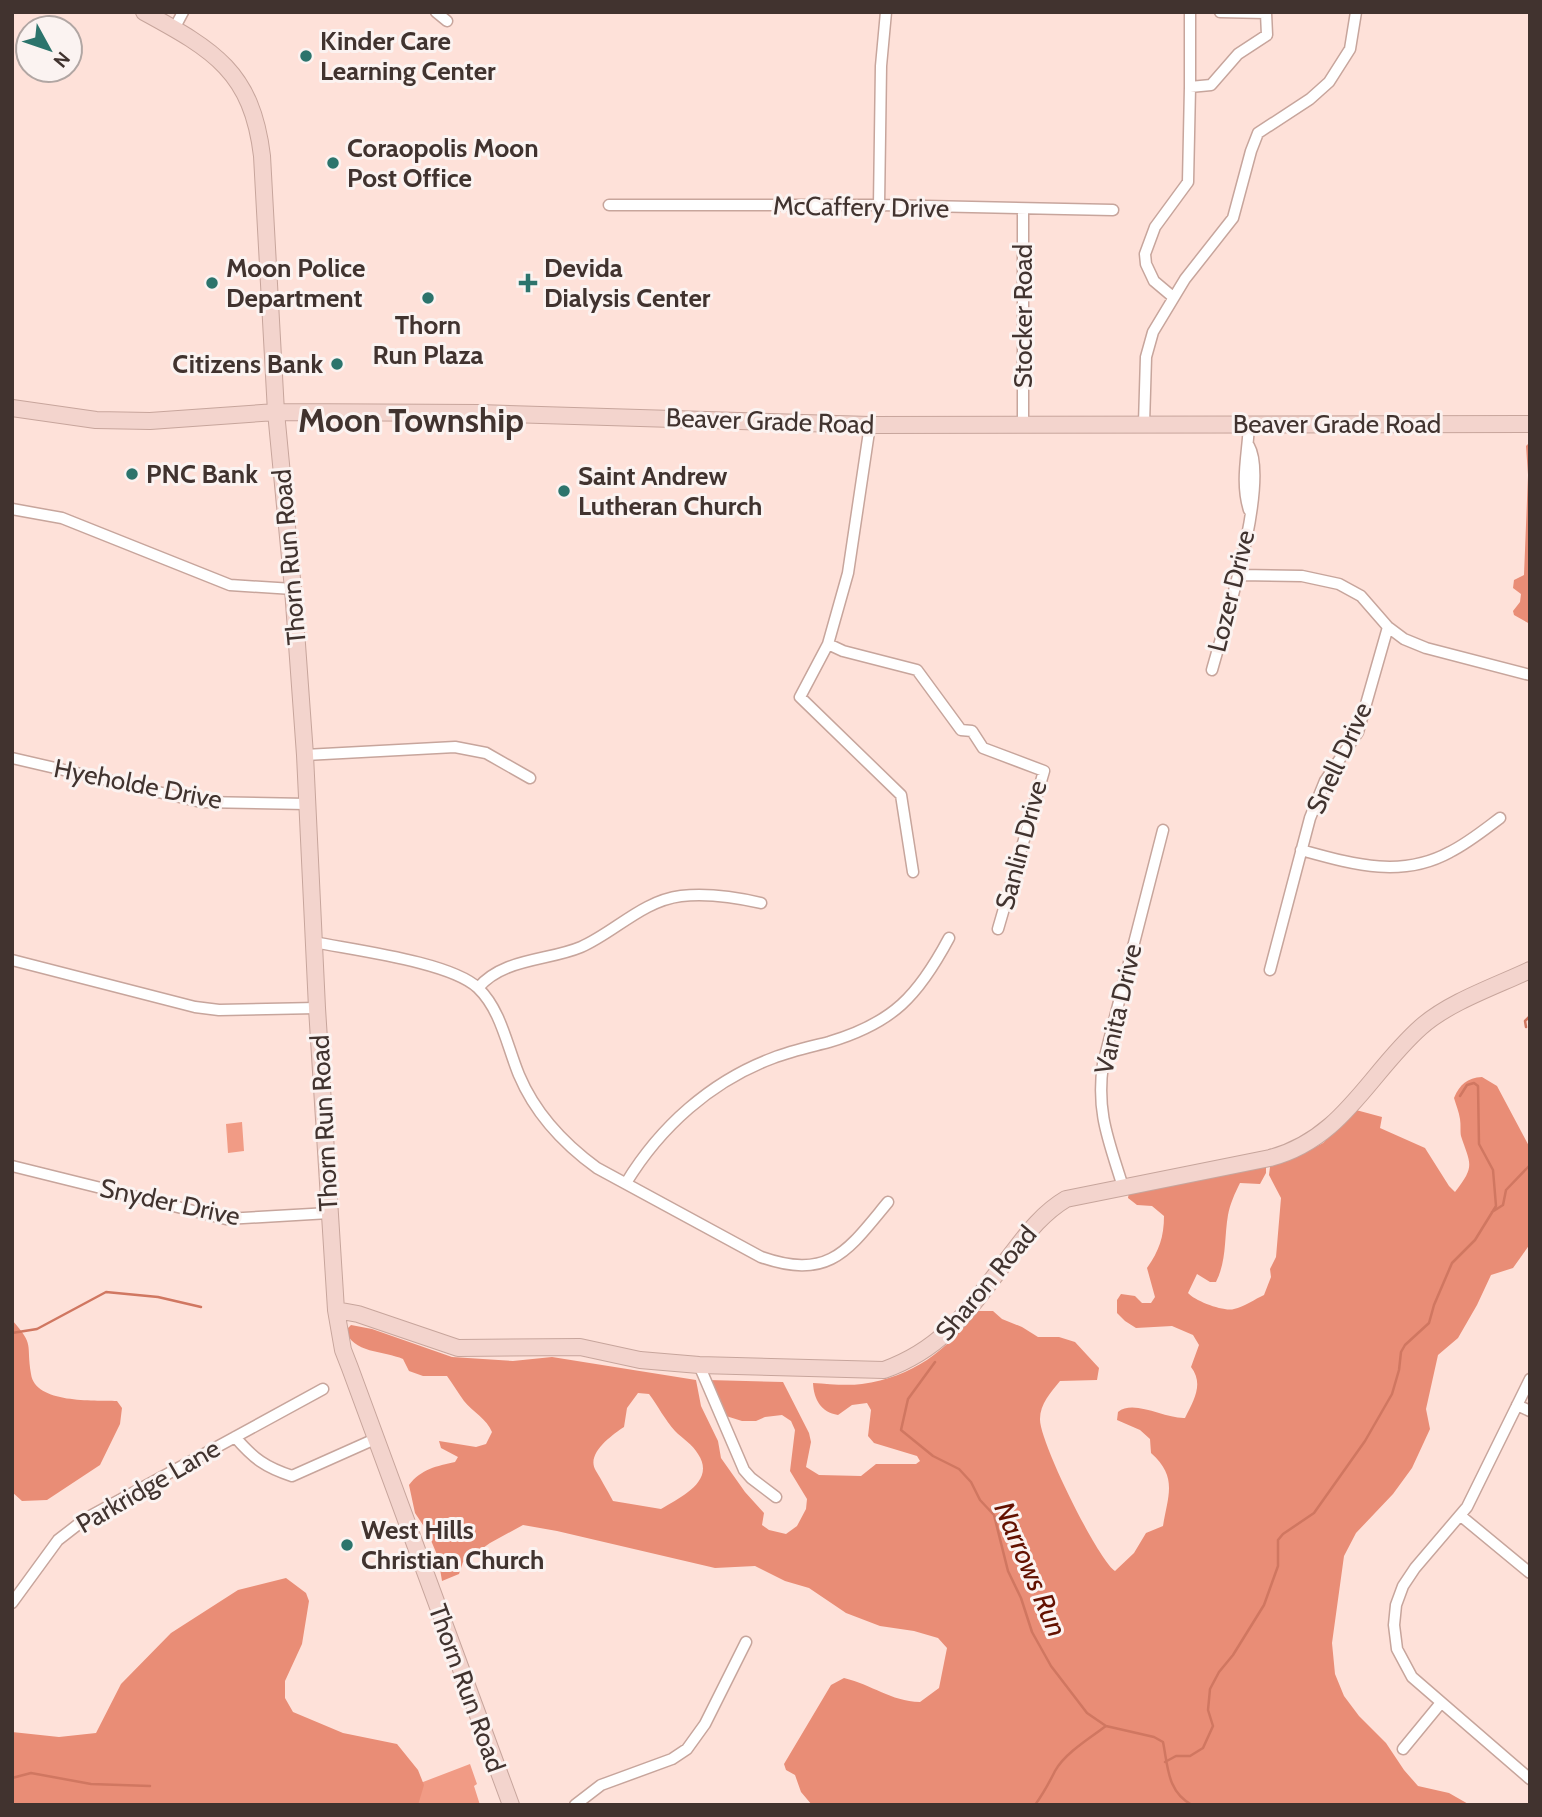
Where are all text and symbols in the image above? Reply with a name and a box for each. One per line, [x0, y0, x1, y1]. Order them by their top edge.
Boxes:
north arrow [14, 14, 84, 84]
place label: Kinder Care Learning Center [320, 25, 496, 87]
text: N [49, 47, 75, 72]
marker: Kinder Care Learning Center [298, 48, 314, 64]
place label: Coraopolis Moon Post Office [347, 132, 539, 194]
marker: Coraopolis Moon Post Office [325, 155, 341, 171]
street label: McCaffery Drive [773, 189, 949, 225]
street label: Stocker Road [1007, 244, 1039, 388]
place label: Moon Police Department [226, 252, 365, 314]
place label: Devida Dialysis Center [544, 252, 711, 314]
marker: Devida Dialysis Center [518, 273, 538, 293]
marker: Moon Police Department [204, 275, 220, 291]
marker: Thorn Run Plaza [420, 290, 436, 306]
place label: Thorn Run Plaza [373, 309, 483, 371]
place label: Citizens Bank [172, 348, 323, 380]
marker: Citizens Bank [329, 356, 345, 372]
district label: Moon Township [298, 400, 524, 440]
street label: Beaver Grade Road [665, 401, 875, 441]
street label: Beaver Grade Road [1233, 408, 1441, 440]
place label: PNC Bank [146, 458, 258, 490]
place label: Saint Andrew Lutheran Church [578, 460, 762, 522]
marker: PNC Bank [124, 466, 140, 482]
street label: Thorn Run Road [265, 468, 313, 646]
marker: Saint Andrew Lutheran Church [556, 483, 572, 499]
street label: Lozer Drive [1200, 527, 1262, 655]
street label: Snell Drive [1299, 697, 1379, 819]
street label: Hyeholde Drive [51, 752, 225, 816]
street label: Sanlin Drive [988, 777, 1054, 913]
street label: Vanita Drive [1087, 941, 1149, 1077]
street label: Thorn Run Road [303, 1034, 345, 1212]
street label: Snyder Drive [97, 1172, 243, 1232]
street label: Sharon Road [929, 1219, 1043, 1347]
street label: Parkridge Lane [71, 1432, 225, 1540]
water label: Narrows Run [987, 1496, 1075, 1642]
place label: West Hills Christian Church [361, 1514, 544, 1576]
marker: West Hills Christian Church [339, 1537, 355, 1553]
street label: Thorn Run Road [422, 1600, 512, 1776]

